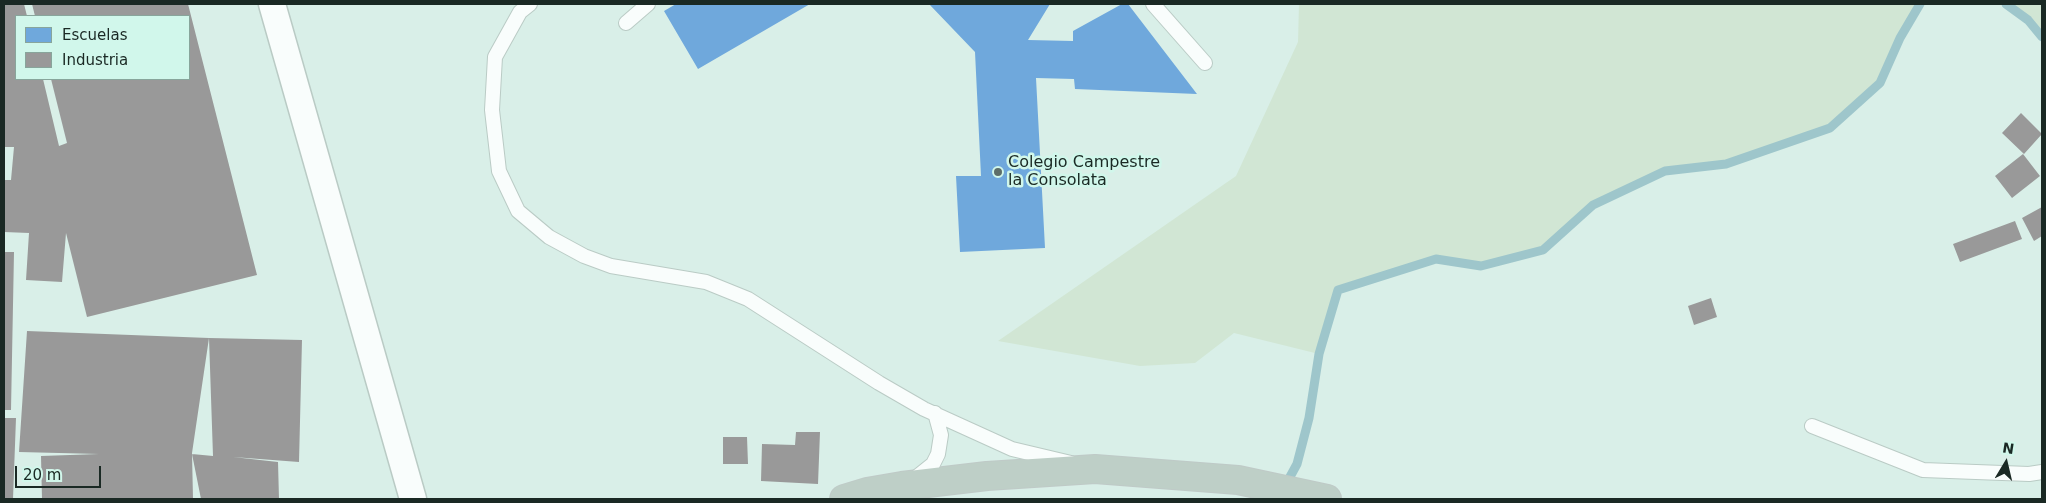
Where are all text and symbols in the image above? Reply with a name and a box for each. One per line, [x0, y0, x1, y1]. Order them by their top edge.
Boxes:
legend [15, 15, 190, 80]
text: Escuelas [62, 26, 127, 44]
text: Industria [62, 51, 128, 69]
place label: Colegio Campestre la Consolata [1008, 153, 1160, 191]
marker: Colegio Campestre la Consolata [992, 166, 1004, 178]
north arrow [1981, 438, 2031, 488]
text: N [2001, 439, 2015, 457]
scale bar [18, 456, 104, 488]
text: 20 m [23, 466, 61, 484]

